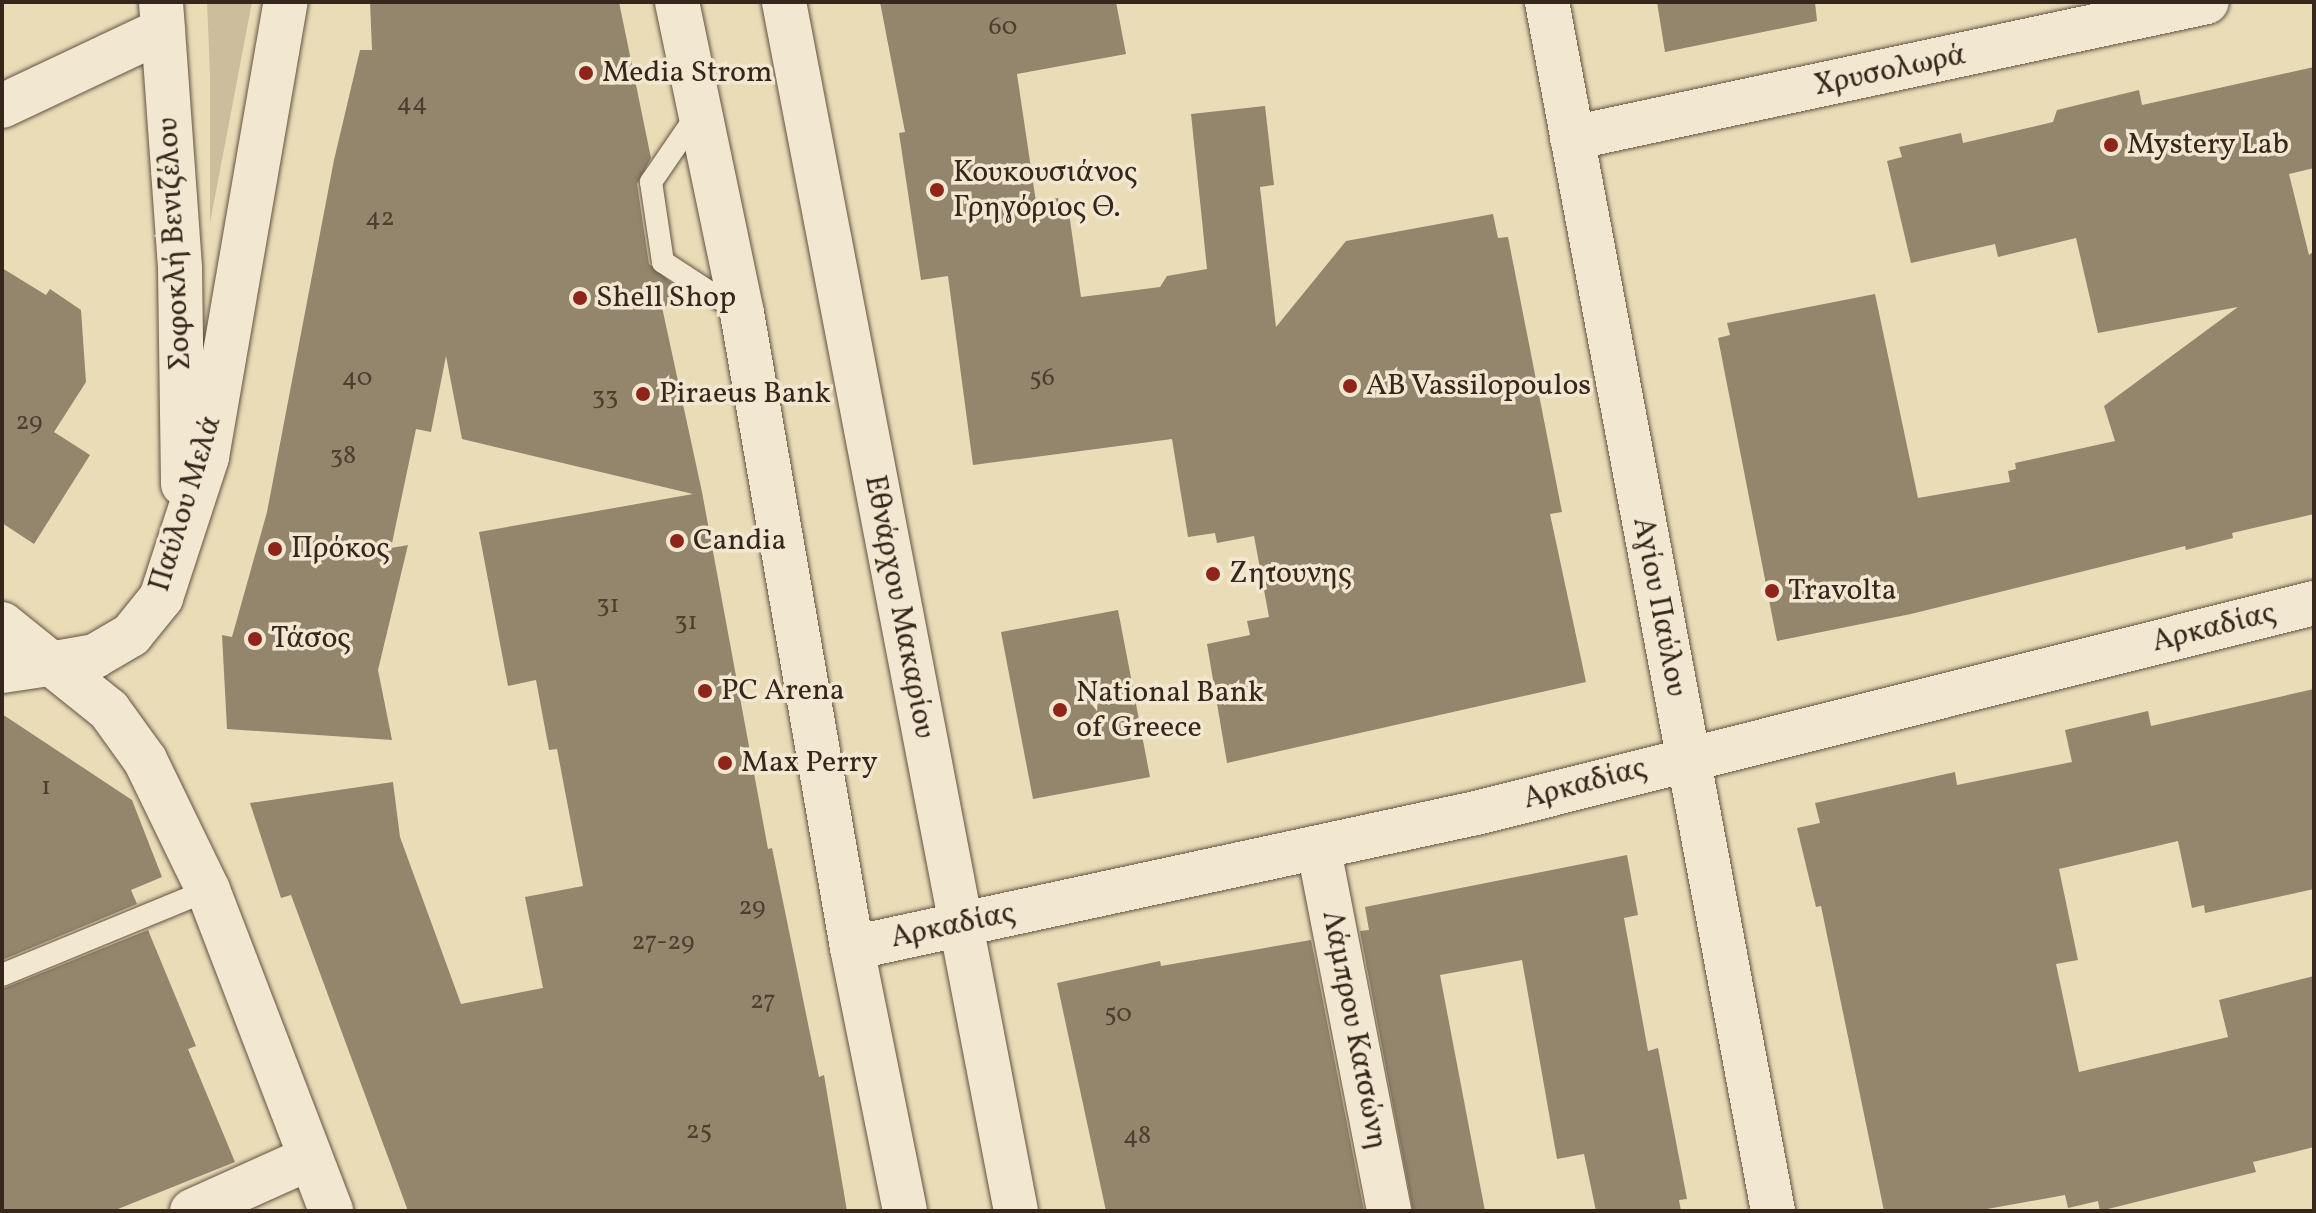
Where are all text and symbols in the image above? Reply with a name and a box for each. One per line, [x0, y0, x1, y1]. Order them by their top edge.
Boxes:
house number: 60 [989, 12, 1017, 44]
street label: Χρυσολωρά [1811, 37, 1969, 105]
place label: Media Strom [602, 55, 773, 91]
marker: Media Strom [577, 64, 595, 82]
house number: 44 [396, 88, 428, 120]
street label: Σοφοκλή Βενιζέλου [150, 116, 200, 372]
place label: Mystery Lab [2127, 127, 2290, 163]
marker: Mystery Lab [2102, 136, 2120, 154]
place label: Κουκουσιάνος Γρηγόριος Θ. [953, 155, 1138, 226]
marker: Κουκουσιάνος Γρηγόριος Θ. [928, 181, 946, 199]
house number: 42 [365, 203, 395, 235]
place label: Shell Shop [596, 280, 736, 316]
marker: Shell Shop [571, 289, 589, 307]
house number: 40 [342, 363, 372, 395]
house number: 56 [1029, 363, 1055, 395]
place label: AB Vassilopoulos [1366, 368, 1592, 404]
place label: Piraeus Bank [659, 376, 831, 412]
marker: AB Vassilopoulos [1341, 377, 1359, 395]
house number: 33 [592, 382, 618, 414]
marker: Piraeus Bank [634, 385, 652, 403]
house number: 29 [15, 407, 43, 439]
street label: Παύλου Μελά [142, 412, 230, 596]
house number: 38 [330, 441, 356, 473]
street label: Εθνάρχου Μακαρίου [856, 472, 942, 742]
street label: Αγίου Παύλου [1624, 514, 1694, 700]
place label: Candia [693, 523, 786, 559]
place label: Πρόκος [291, 531, 390, 567]
marker: Candia [668, 532, 686, 550]
marker: Πρόκος [266, 540, 284, 558]
place label: Ζητουνης [1229, 556, 1352, 592]
marker: Ζητουνης [1204, 565, 1222, 583]
place label: Travolta [1788, 573, 1897, 609]
marker: Travolta [1763, 582, 1781, 600]
house number: 31 [596, 590, 620, 622]
street label: Αρκαδίας [2148, 595, 2280, 661]
house number: 31 [674, 607, 698, 639]
place label: Τάσος [271, 621, 351, 657]
marker: Τάσος [246, 630, 264, 648]
place label: PC Arena [721, 673, 845, 709]
place label: National Bank of Greece [1076, 675, 1264, 746]
marker: PC Arena [696, 682, 714, 700]
marker: National Bank of Greece [1051, 701, 1069, 719]
place label: Max Perry [741, 745, 878, 781]
street label: Αρκαδίας [1519, 750, 1651, 818]
marker: Max Perry [716, 754, 734, 772]
house number: 1 [41, 772, 51, 804]
house number: 29 [738, 892, 766, 924]
street label: Αρκαδίας [888, 895, 1018, 957]
street label: Λάμπρου Κατσώνη [1313, 908, 1395, 1152]
house number: 27-29 [632, 927, 694, 959]
house number: 27 [750, 986, 776, 1018]
house number: 50 [1104, 999, 1132, 1031]
house number: 25 [686, 1116, 712, 1148]
house number: 48 [1123, 1121, 1151, 1153]

